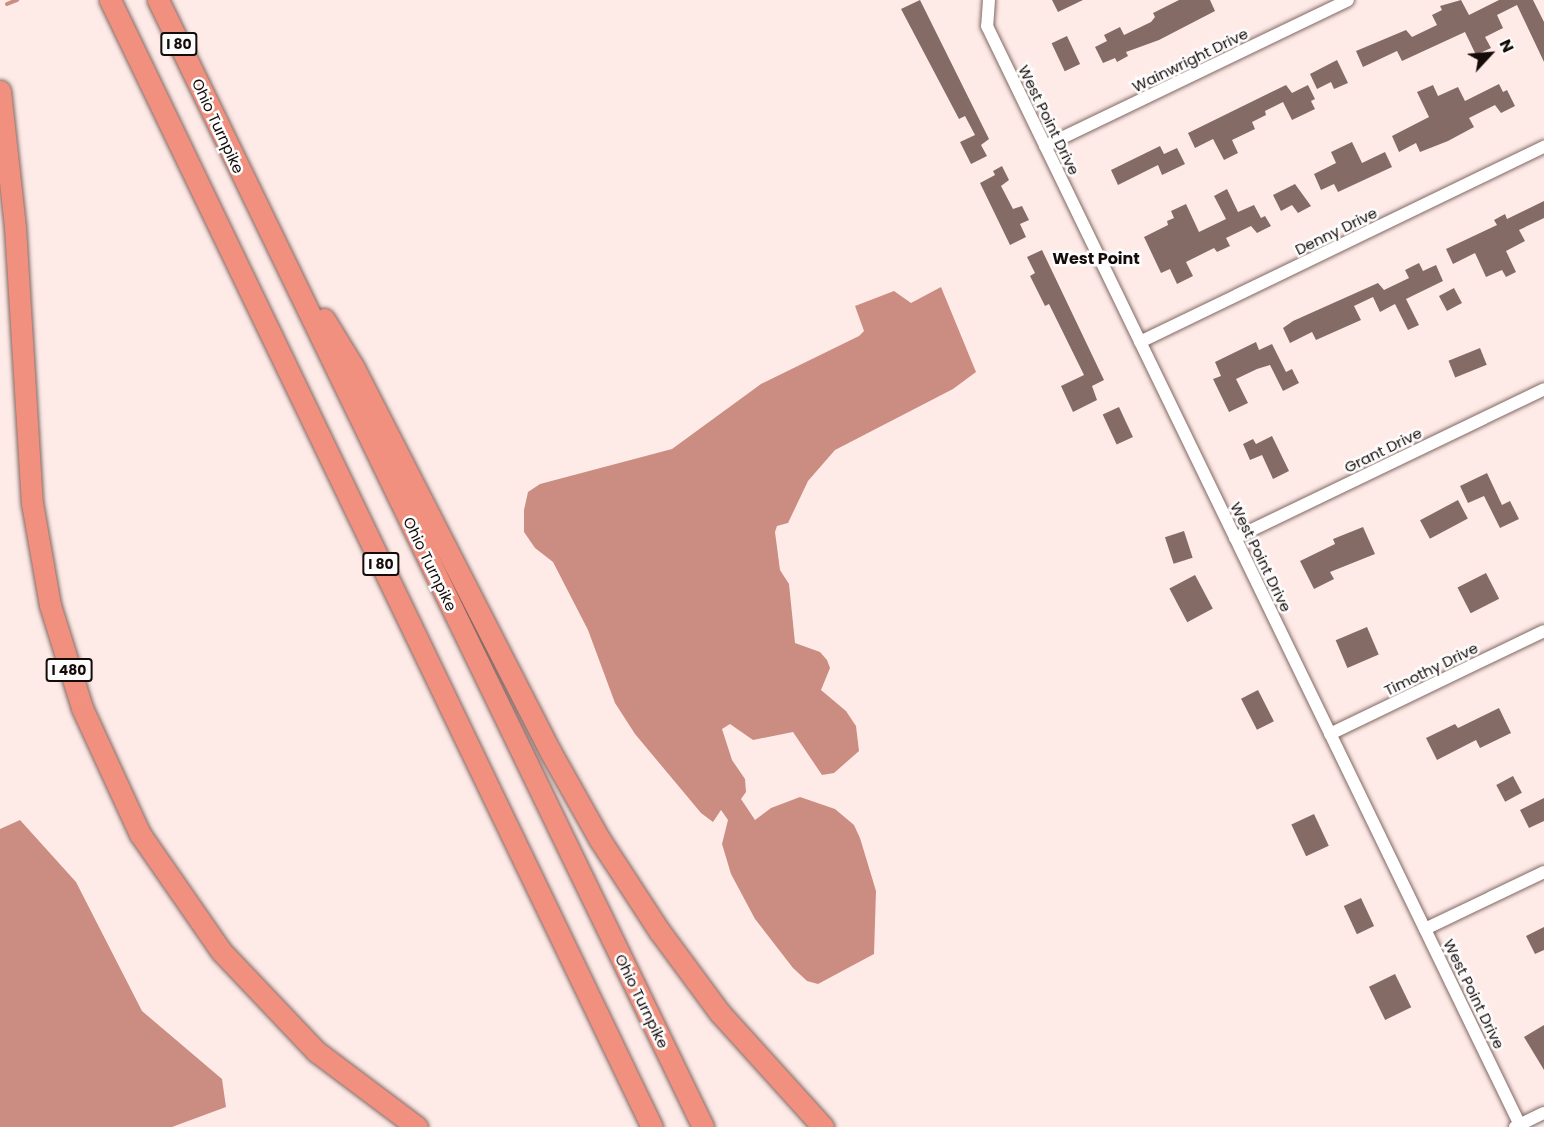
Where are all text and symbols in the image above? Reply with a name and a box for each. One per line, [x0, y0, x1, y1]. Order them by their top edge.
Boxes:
street label: Wainwright Drive [1129, 24, 1251, 96]
north arrow [1460, 24, 1520, 84]
road number: I 80 [160, 33, 198, 55]
text: N [1494, 35, 1520, 56]
street label: West Point Drive [1015, 62, 1083, 178]
street label: Ohio Turnpike [188, 76, 248, 176]
street label: Denny Drive [1292, 203, 1380, 259]
district label: West Point [1052, 249, 1140, 269]
street label: Grant Drive [1341, 423, 1425, 477]
street label: West Point Drive [1227, 499, 1295, 615]
street label: Ohio Turnpike [399, 514, 461, 614]
road number: I 80 [362, 553, 400, 575]
street label: Timothy Drive [1381, 639, 1481, 699]
road number: I 480 [45, 659, 93, 681]
street label: West Point Drive [1440, 936, 1508, 1052]
street label: Ohio Turnpike [611, 951, 673, 1051]

